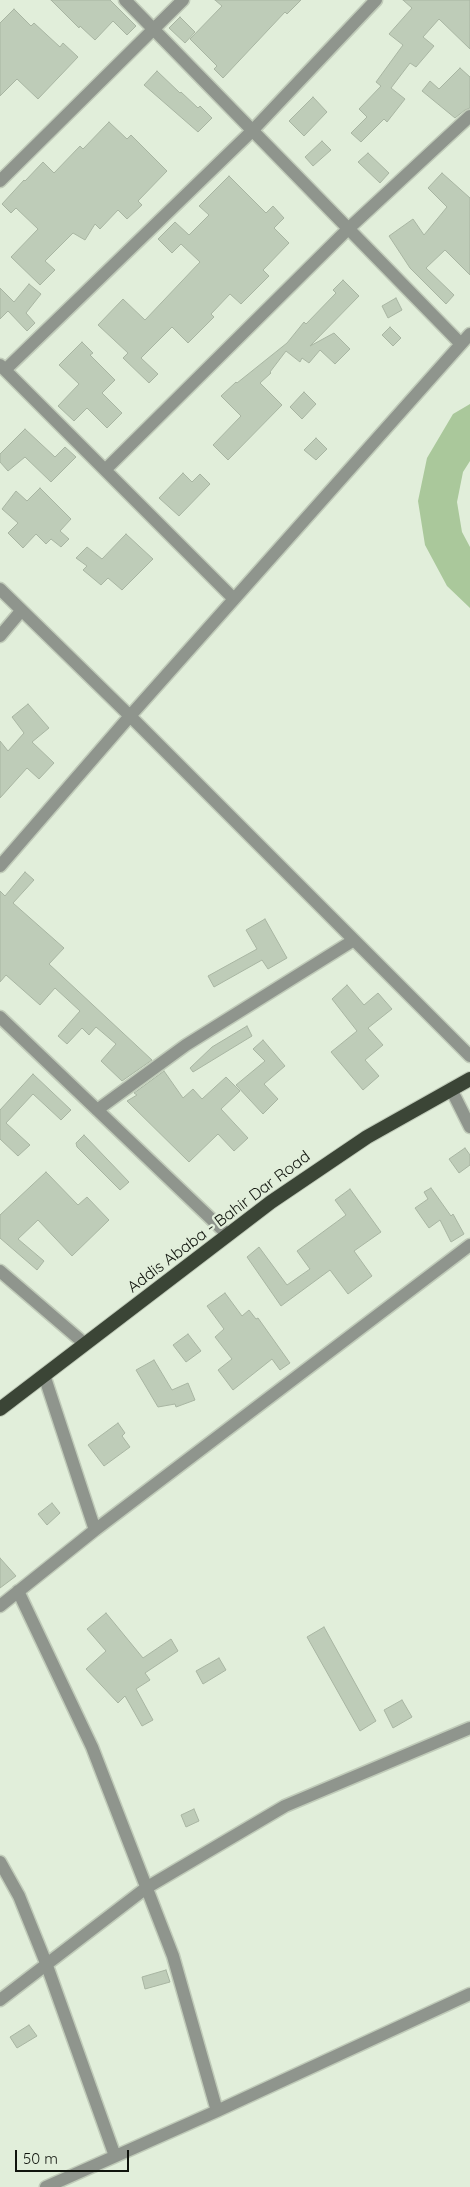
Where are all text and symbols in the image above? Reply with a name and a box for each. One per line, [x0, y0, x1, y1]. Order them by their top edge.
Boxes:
street label: Addis Ababa - Bahir Dar Road [124, 1147, 314, 1297]
scale bar [18, 2140, 131, 2172]
text: 50 m [23, 2149, 58, 2168]

